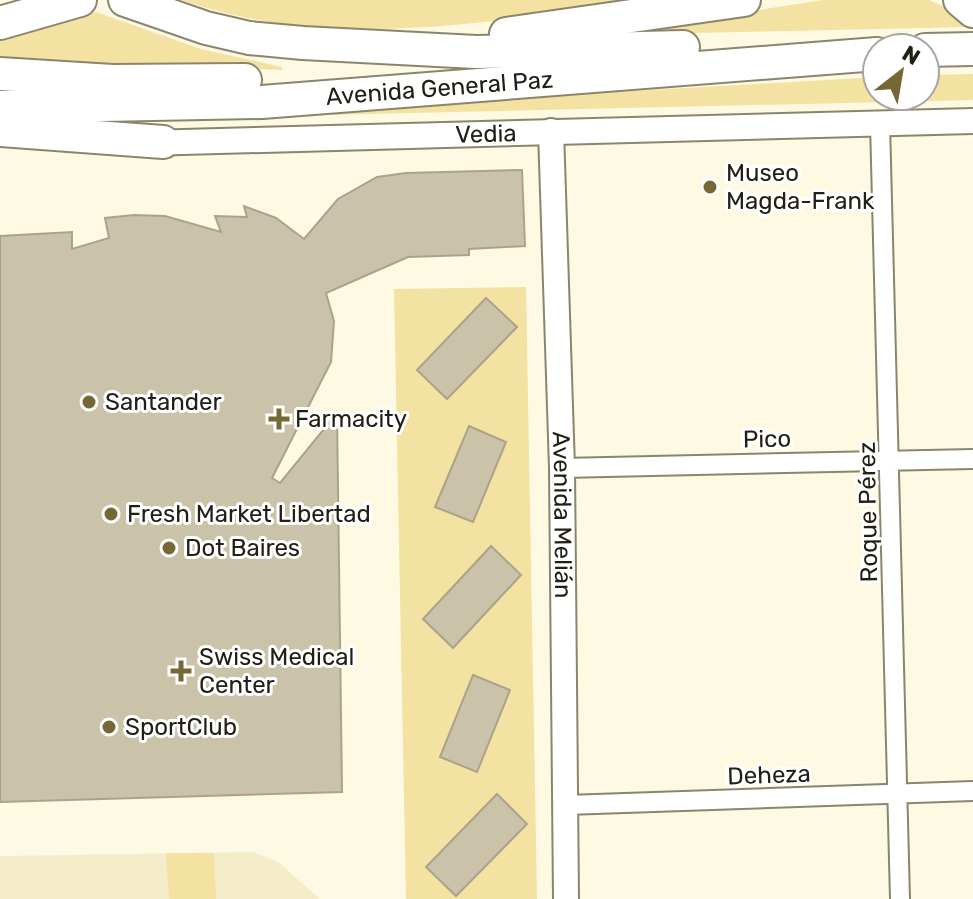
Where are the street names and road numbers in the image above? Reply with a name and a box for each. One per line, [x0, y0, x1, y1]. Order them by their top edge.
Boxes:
street label: Avenida General Paz [325, 65, 554, 111]
street label: Vedia [455, 119, 517, 149]
street label: Pico [743, 425, 791, 453]
street label: Avenida Melián [547, 431, 577, 599]
street label: Roque Pérez [853, 441, 883, 583]
street label: Deheza [727, 760, 811, 790]

